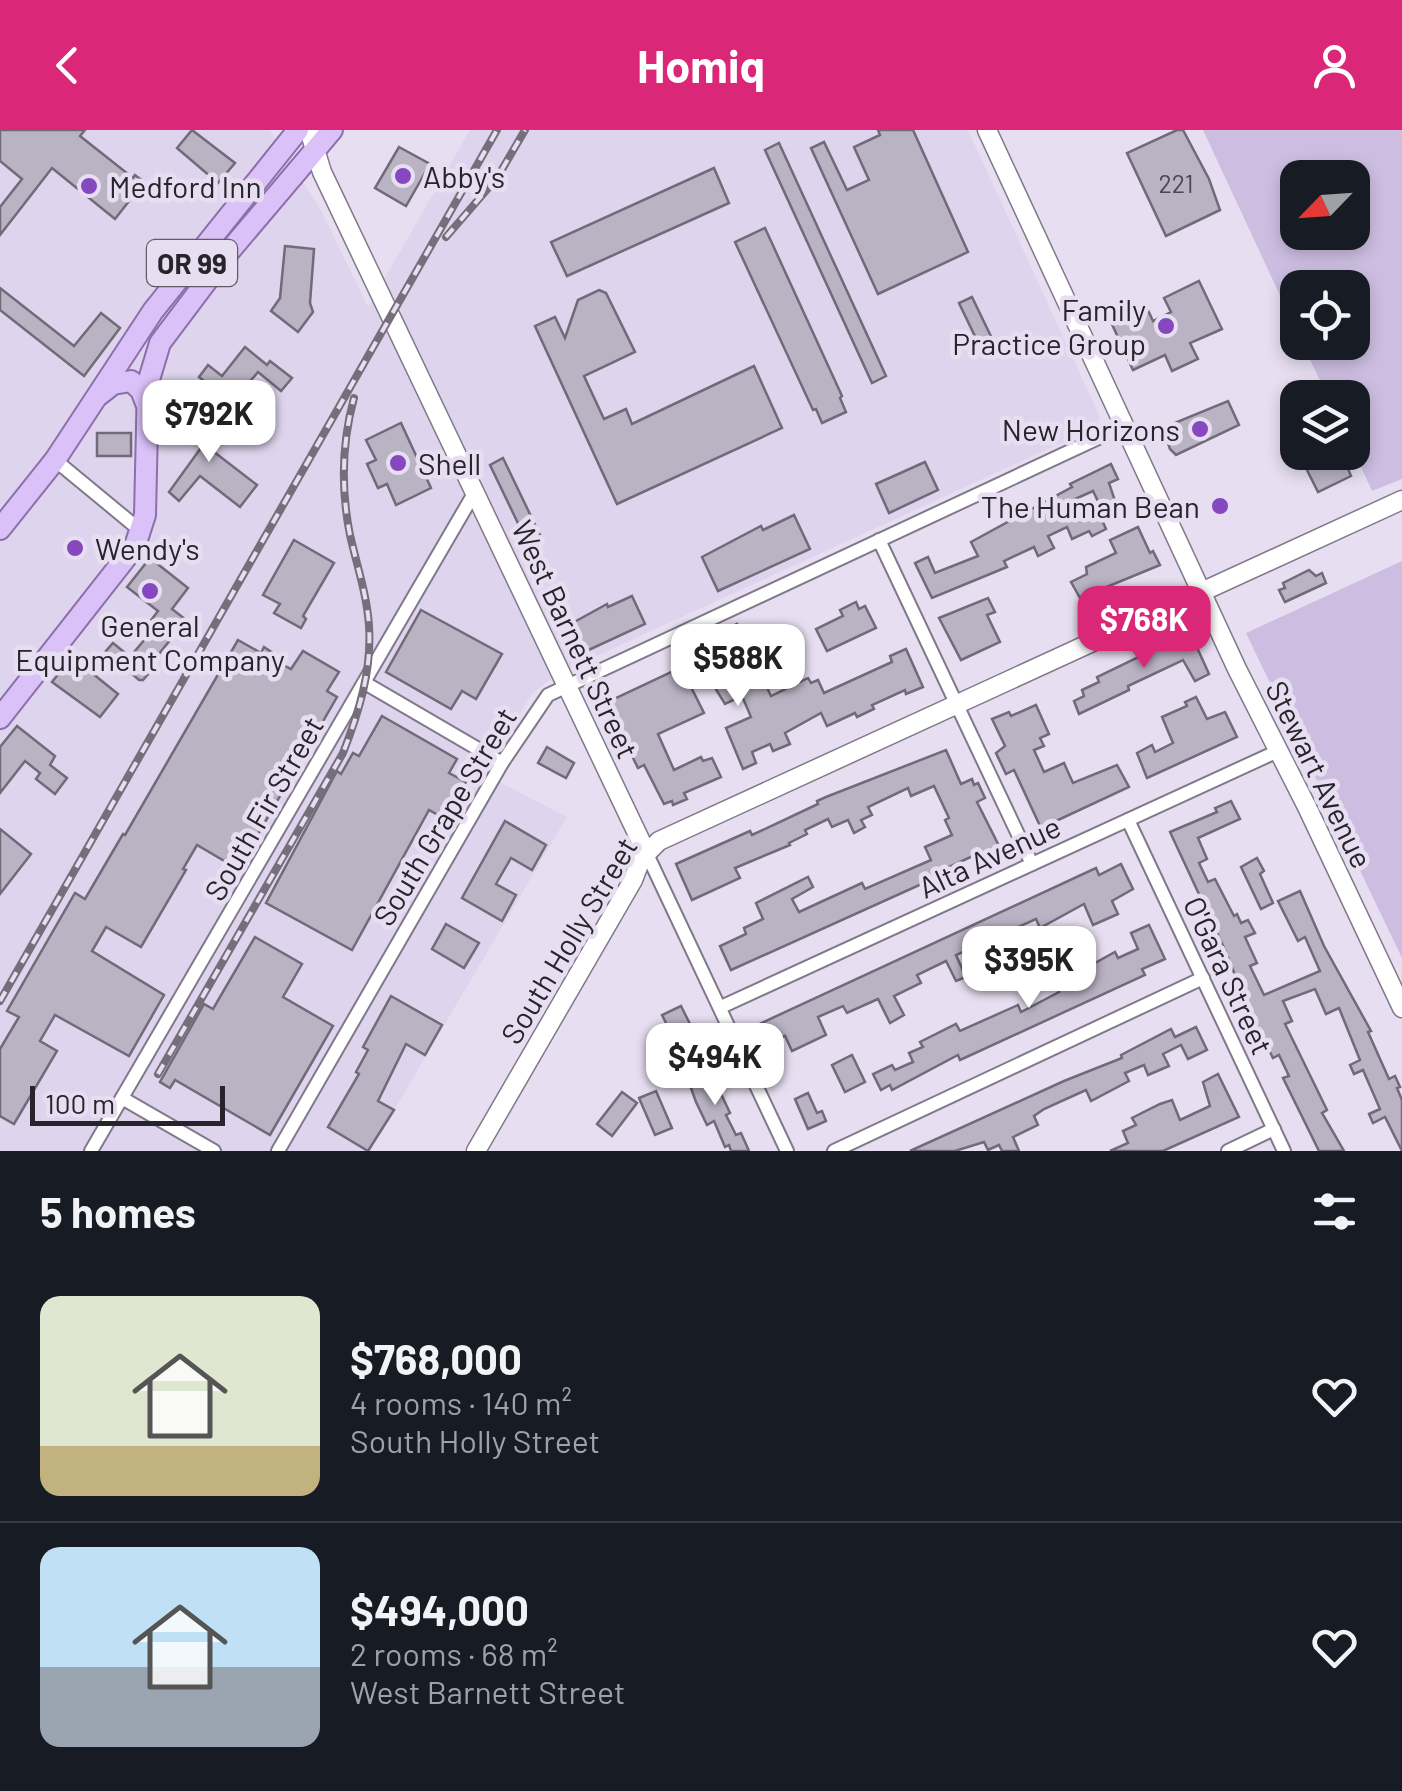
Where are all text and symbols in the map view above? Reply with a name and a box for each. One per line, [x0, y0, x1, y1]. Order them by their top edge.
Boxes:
icon: back [40, 38, 95, 93]
text: Homiq [637, 38, 765, 92]
icon: person [1307, 38, 1362, 93]
place label: Abby's [423, 158, 505, 194]
north arrow [1280, 160, 1370, 250]
map controls [1280, 160, 1370, 470]
marker: Abby's [392, 165, 414, 187]
place label: Medford Inn [109, 168, 262, 204]
house number: 221 [1158, 168, 1194, 198]
marker: Medford Inn [78, 175, 100, 197]
road number: OR 99 [147, 240, 237, 286]
button: locate [1280, 270, 1370, 360]
place label: Family Practice Group [952, 291, 1146, 361]
marker: Family Practice Group [1155, 315, 1177, 337]
pin: $792K [139, 380, 279, 465]
button: layers [1280, 380, 1370, 470]
text: $792K [164, 393, 254, 431]
place label: New Horizons [1002, 411, 1180, 447]
marker: New Horizons [1189, 418, 1211, 440]
place label: Shell [418, 445, 481, 481]
marker: Shell [387, 452, 409, 474]
place label: The Human Bean [981, 488, 1200, 524]
marker: The Human Bean [1209, 495, 1231, 517]
street label: West Barnett Street [505, 514, 647, 764]
place label: Wendy's [95, 530, 200, 566]
marker: Wendy's [64, 537, 86, 559]
marker: General Equipment Company [139, 580, 161, 602]
pin: $768K [1074, 586, 1214, 671]
text: $768K [1100, 599, 1188, 637]
place label: General Equipment Company [15, 607, 285, 677]
pin: $588K [668, 624, 808, 709]
text: $588K [693, 637, 783, 675]
street label: Stewart Avenue [1259, 675, 1381, 873]
street label: South Grape Street [365, 700, 523, 932]
street label: South Fir Street [196, 710, 330, 906]
street label: Alta Avenue [912, 807, 1066, 905]
street label: South Holly Street [492, 830, 644, 1050]
street label: O'Gara Street [1177, 890, 1281, 1060]
pin: $395K [959, 926, 1099, 1011]
text: $395K [984, 939, 1074, 977]
pin: $494K [645, 1023, 785, 1108]
text: $494K [668, 1036, 762, 1074]
scale bar [30, 1081, 225, 1126]
text: 100 m [45, 1086, 115, 1120]
icon: filters [1307, 1184, 1362, 1239]
text: 5 homes [40, 1186, 196, 1236]
text: $768,000 [350, 1333, 522, 1383]
icon: home [120, 1336, 240, 1456]
icon: heart [1307, 1369, 1362, 1424]
text: 4 rooms · 140 m² [350, 1383, 572, 1421]
text: South Holly Street [350, 1421, 600, 1459]
text: $494,000 [350, 1584, 529, 1634]
icon: home [120, 1587, 240, 1707]
icon: heart [1307, 1620, 1362, 1675]
text: 2 rooms · 68 m² [350, 1634, 558, 1672]
text: West Barnett Street [350, 1672, 626, 1710]

